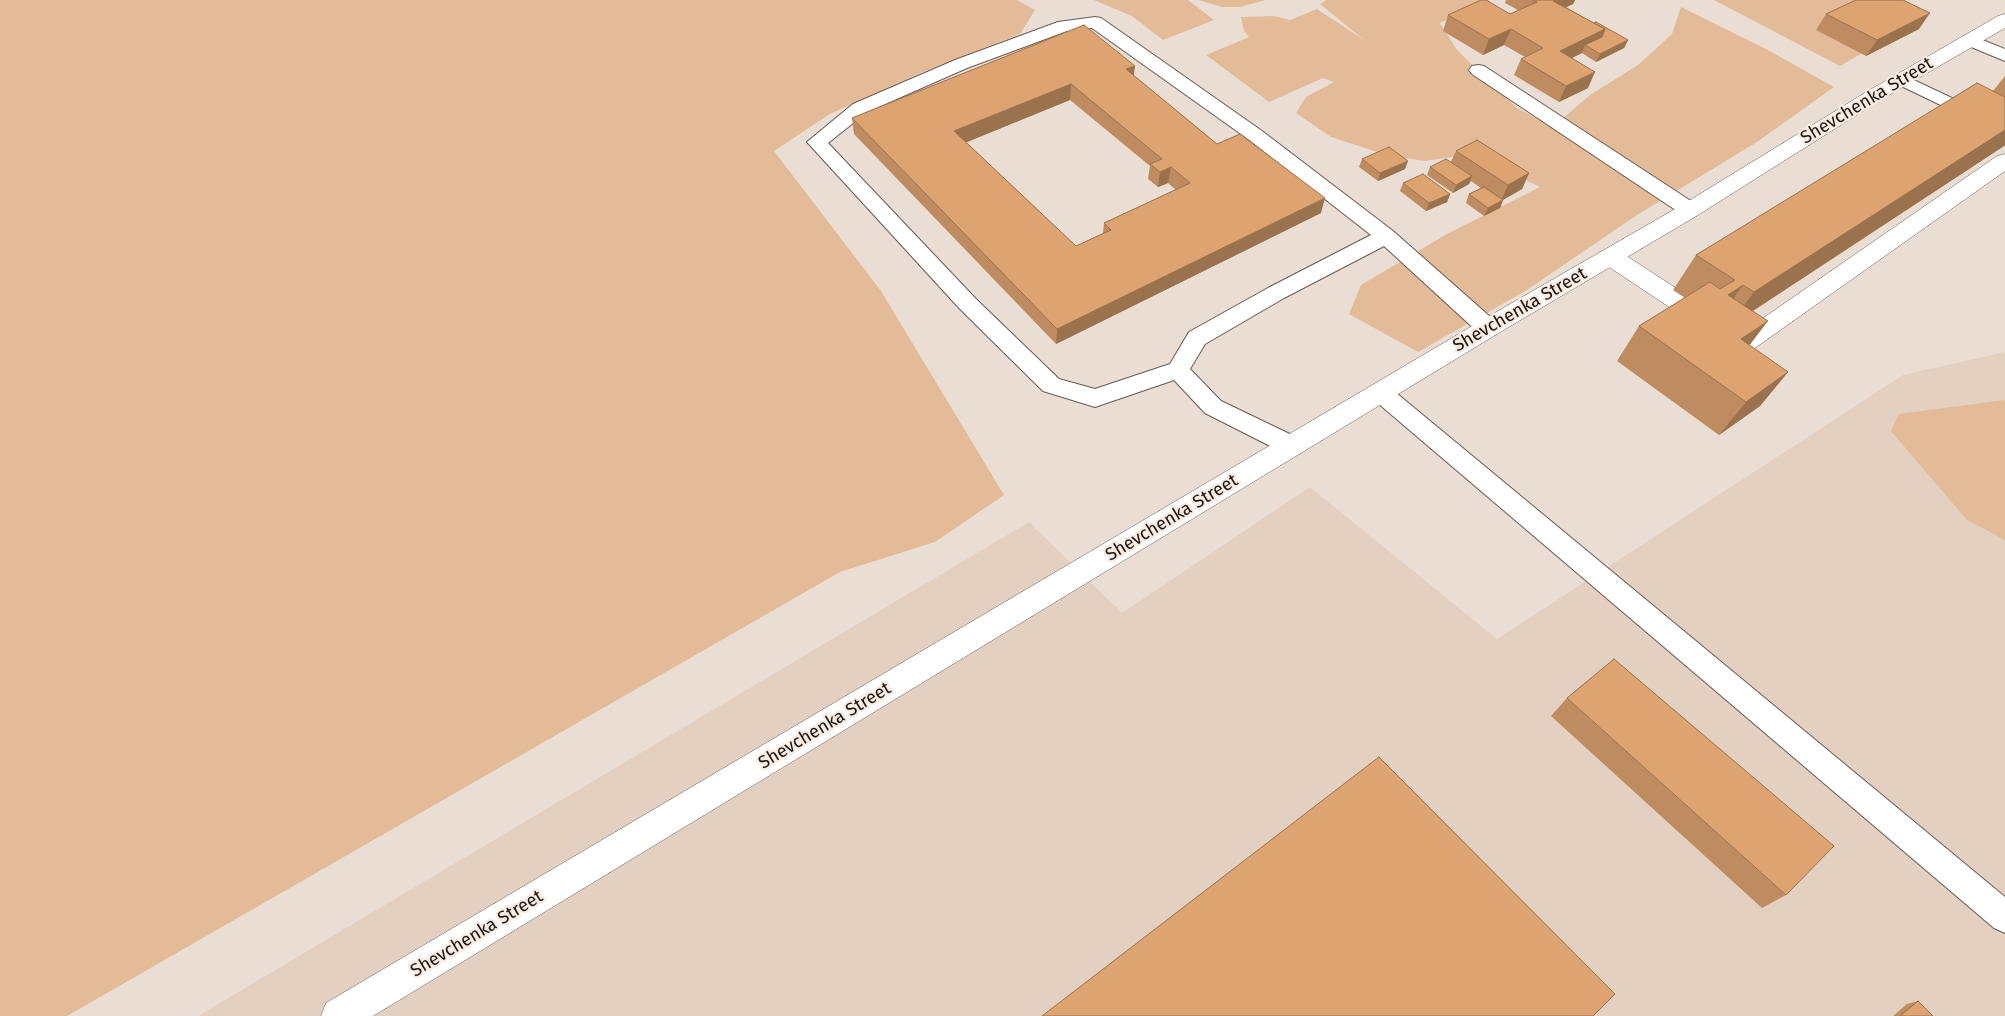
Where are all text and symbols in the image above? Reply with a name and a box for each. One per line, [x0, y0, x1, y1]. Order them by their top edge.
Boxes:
street label: Shevchenka Street [1797, 53, 1937, 149]
street label: Shevchenka Street [1449, 263, 1591, 357]
street label: Shevchenka Street [1102, 470, 1242, 566]
street label: Shevchenka Street [755, 678, 895, 774]
street label: Shevchenka Street [407, 886, 547, 982]

